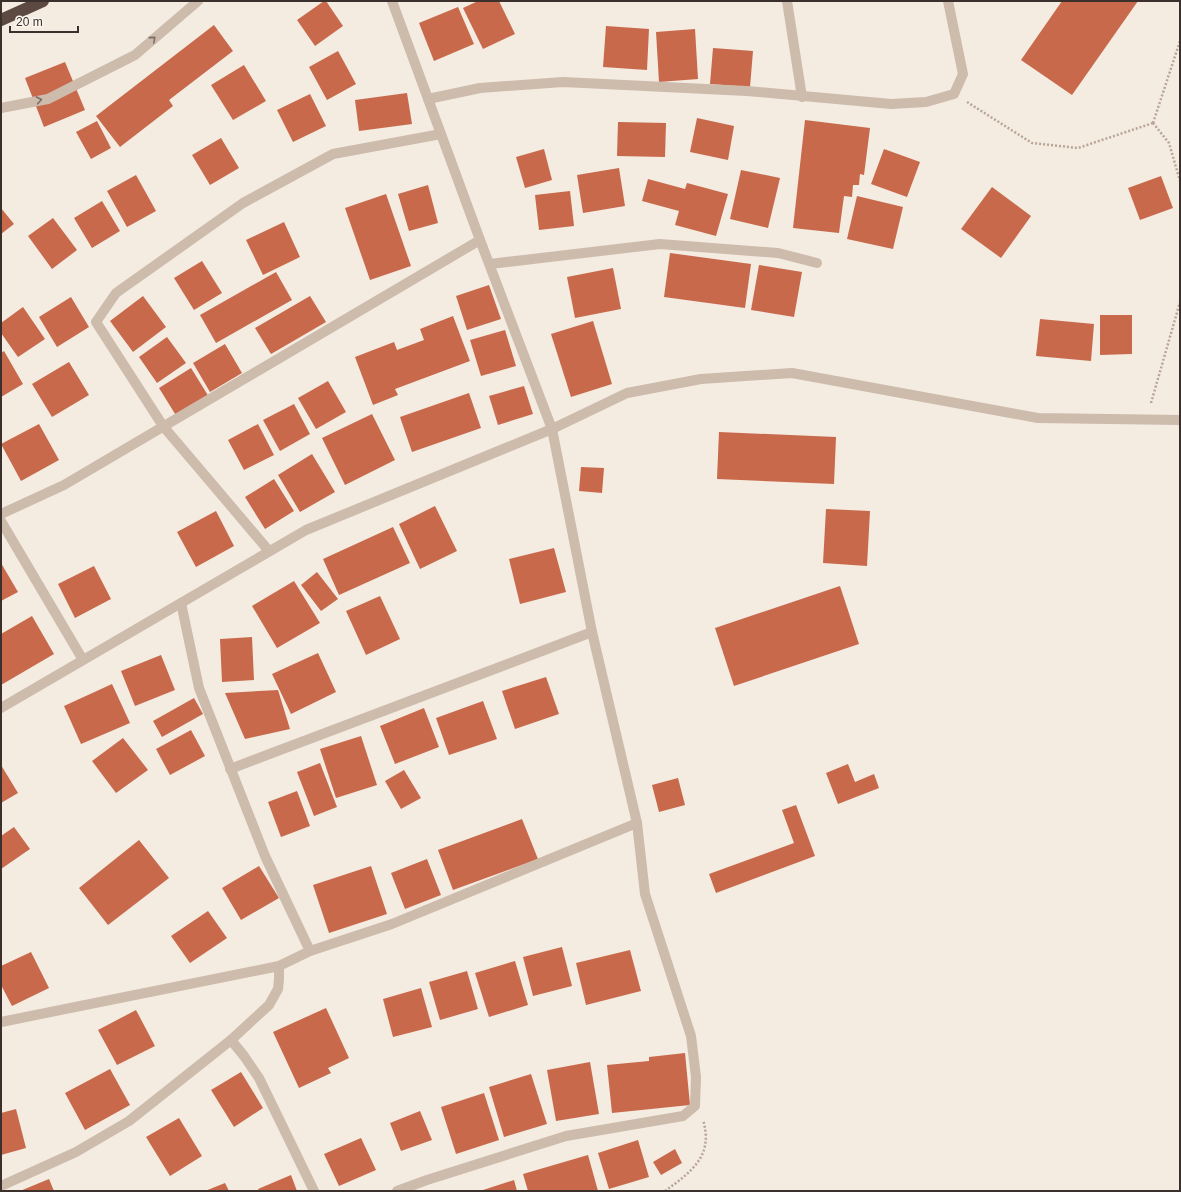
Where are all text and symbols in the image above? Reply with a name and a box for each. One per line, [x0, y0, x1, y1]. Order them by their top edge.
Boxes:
scale bar [10, 8, 78, 34]
text: 20 m [16, 15, 43, 29]
one-way arrow [148, 37, 156, 44]
one-way arrow [36, 96, 42, 105]

